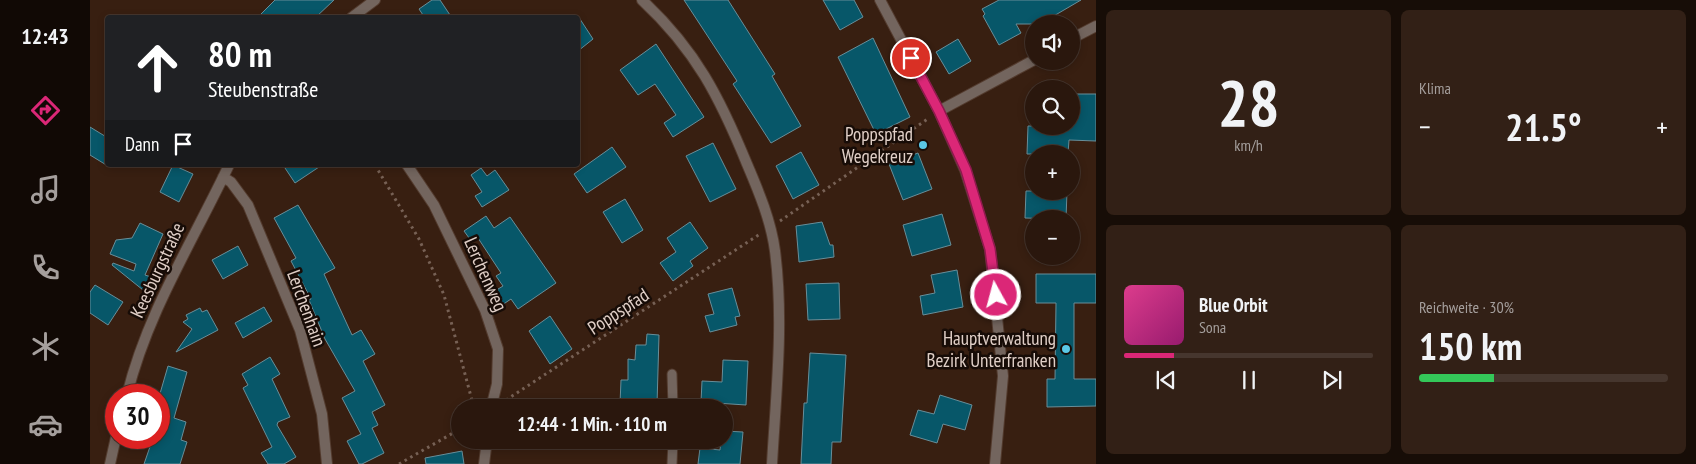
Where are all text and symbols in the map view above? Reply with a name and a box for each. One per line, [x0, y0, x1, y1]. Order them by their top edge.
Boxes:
map controls [1025, 15, 1080, 265]
button: sound [1025, 15, 1080, 70]
text: 12:43 [21, 22, 69, 50]
text: 80 m [208, 31, 272, 77]
icon: ahead [125, 35, 190, 100]
pin [890, 37, 932, 79]
icon: arrive [897, 44, 925, 72]
text: 28 [1217, 60, 1280, 144]
text: Steubenstraße [208, 75, 318, 103]
text: Klima [1419, 78, 1451, 98]
button: search [1025, 80, 1080, 135]
icon: directions [28, 93, 63, 128]
text: 21.5° [1505, 102, 1582, 151]
text: − [1419, 108, 1431, 145]
text: + [1656, 108, 1668, 145]
place label: Poppspfad Wegekreuz [842, 122, 913, 168]
icon: arrive [169, 130, 197, 158]
text: Dann [125, 132, 159, 156]
text: km/h [1234, 135, 1263, 155]
marker: Poppspfad Wegekreuz [917, 139, 929, 151]
button: + [1025, 145, 1080, 200]
icon: music [28, 172, 63, 207]
button: − [1025, 210, 1080, 265]
street label: Keesburgstraße [125, 219, 190, 321]
street label: Lerchenweg [459, 233, 513, 315]
icon: phone [28, 250, 63, 285]
street label: Lerchenhain [282, 266, 332, 350]
position arrow [969, 268, 1021, 320]
street label: Poppspfad [583, 282, 653, 340]
text: Blue Orbit [1199, 293, 1268, 317]
text: Reichweite · 30% [1419, 297, 1514, 317]
text: Sona [1199, 317, 1226, 337]
text: 150 km [1419, 321, 1522, 370]
place label: Hauptverwaltung Bezirk Unterfranken [926, 326, 1056, 372]
icon: climate [28, 329, 63, 364]
marker: Hauptverwaltung Bezirk Unterfranken [1060, 343, 1072, 355]
icon: previous [1152, 366, 1180, 394]
icon: pause [1235, 366, 1263, 394]
icon: next [1318, 366, 1346, 394]
speed limit sign: 30 [105, 384, 170, 449]
icon: car [28, 407, 63, 442]
text: 12:44 · 1 Min. · 110 m [517, 412, 667, 436]

